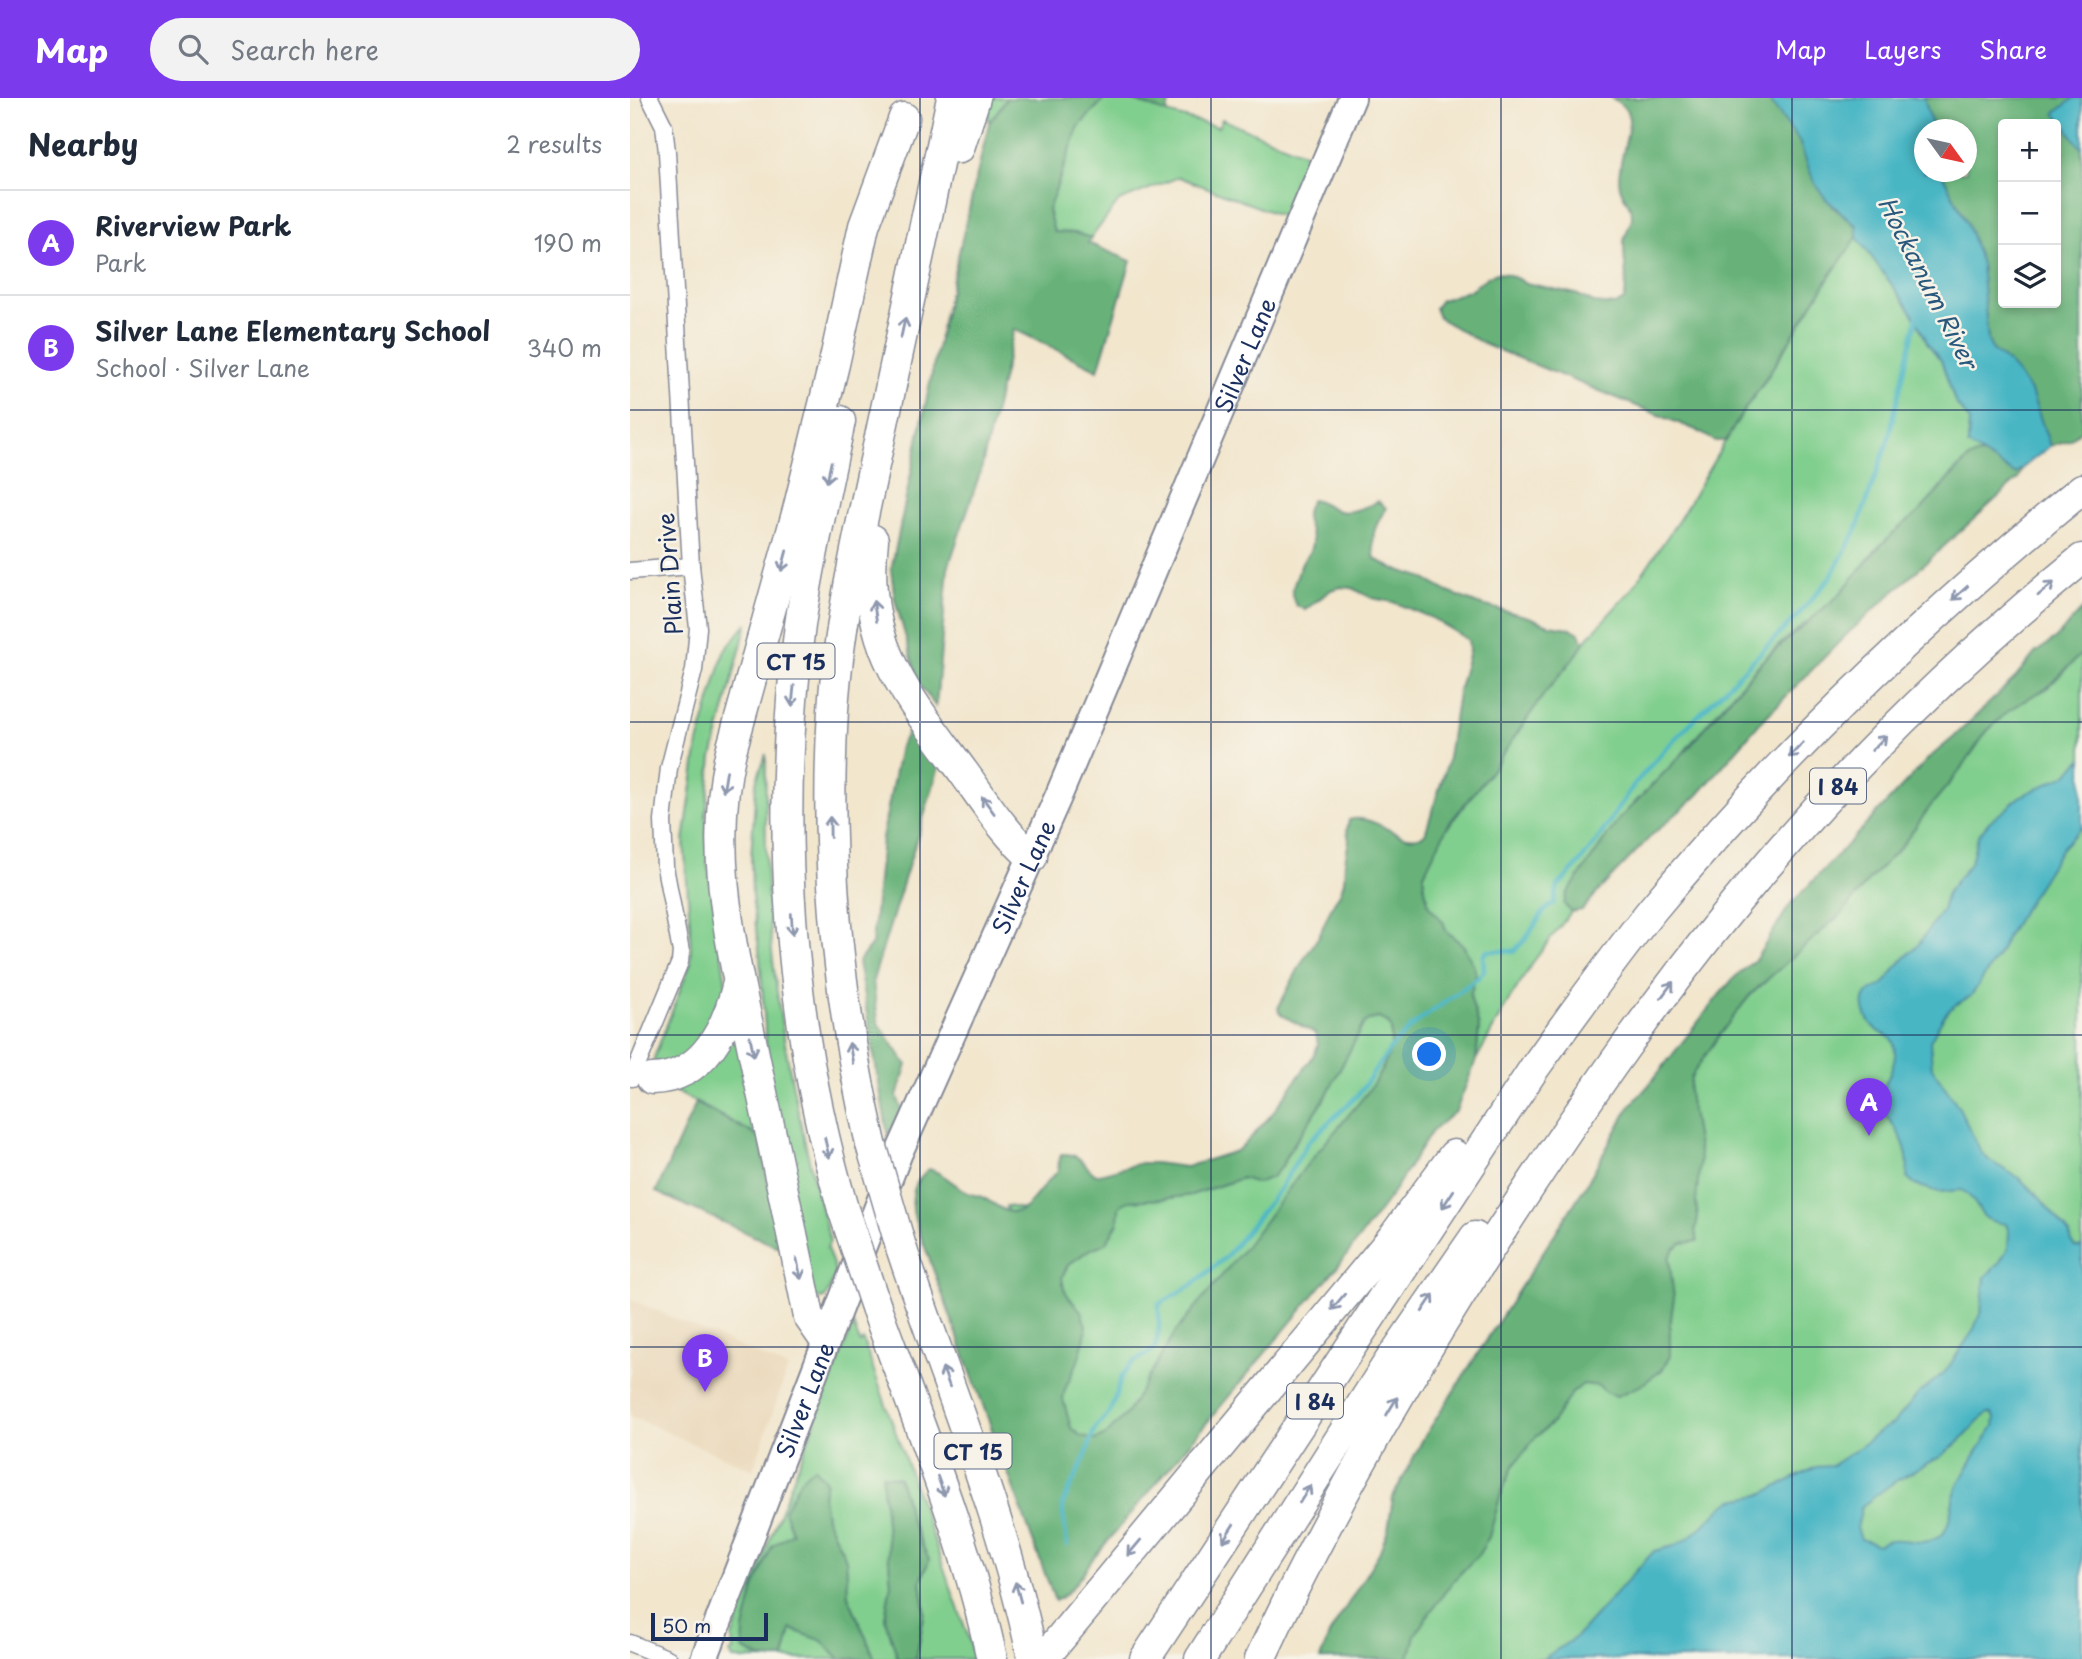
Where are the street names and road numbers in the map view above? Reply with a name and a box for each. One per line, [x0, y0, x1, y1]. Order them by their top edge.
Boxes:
street label: Silver Lane [1204, 292, 1284, 418]
street label: Plain Drive [647, 512, 691, 636]
road number: CT 15 [758, 644, 834, 678]
road number: I 84 [1810, 768, 1866, 804]
street label: Silver Lane [982, 814, 1063, 939]
street label: Silver Lane [766, 1336, 842, 1463]
road number: I 84 [1287, 1384, 1343, 1418]
road number: CT 15 [934, 1434, 1012, 1468]

